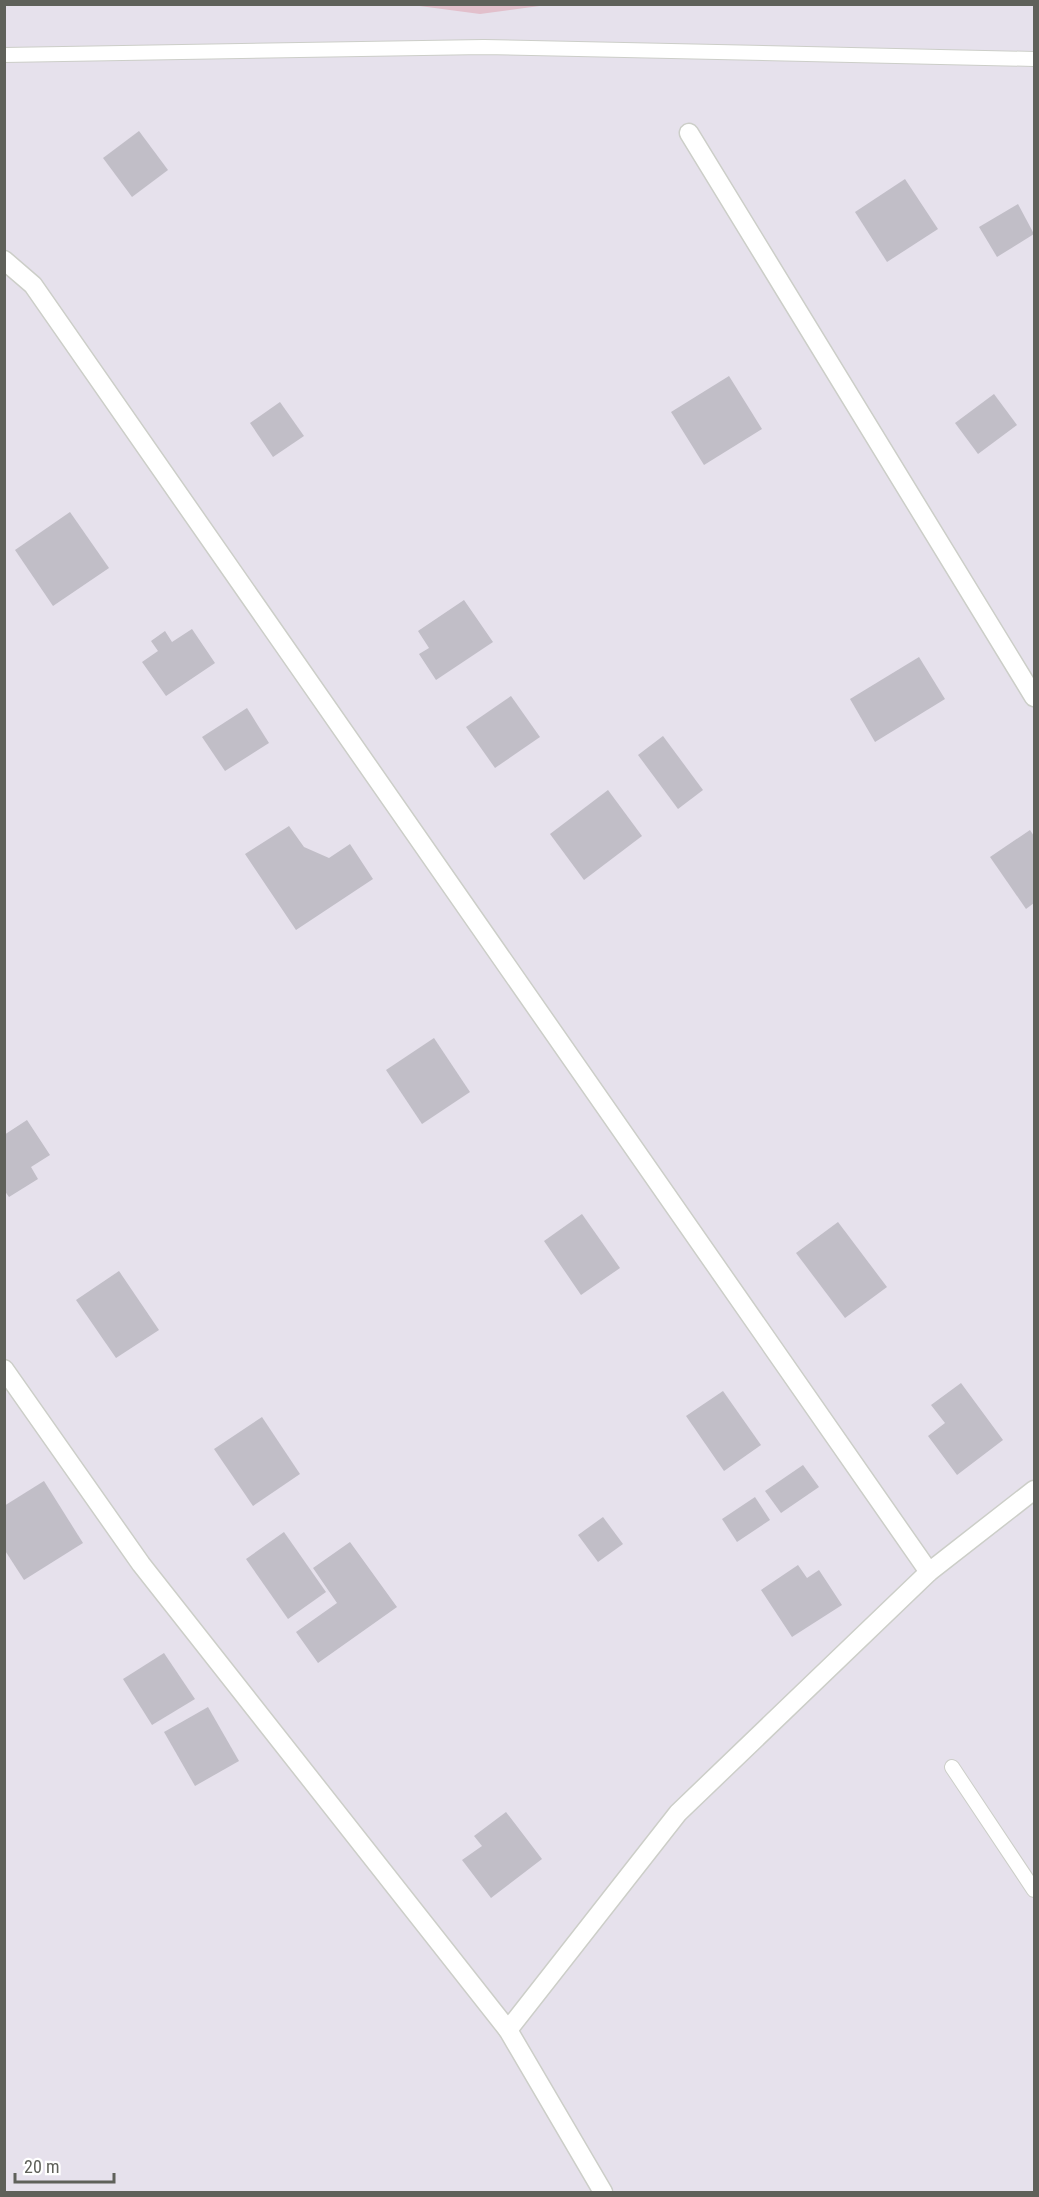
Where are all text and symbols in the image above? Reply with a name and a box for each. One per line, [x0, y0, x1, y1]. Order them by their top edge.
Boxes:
scale bar [15, 2146, 114, 2184]
text: 20 m [24, 2156, 59, 2177]

